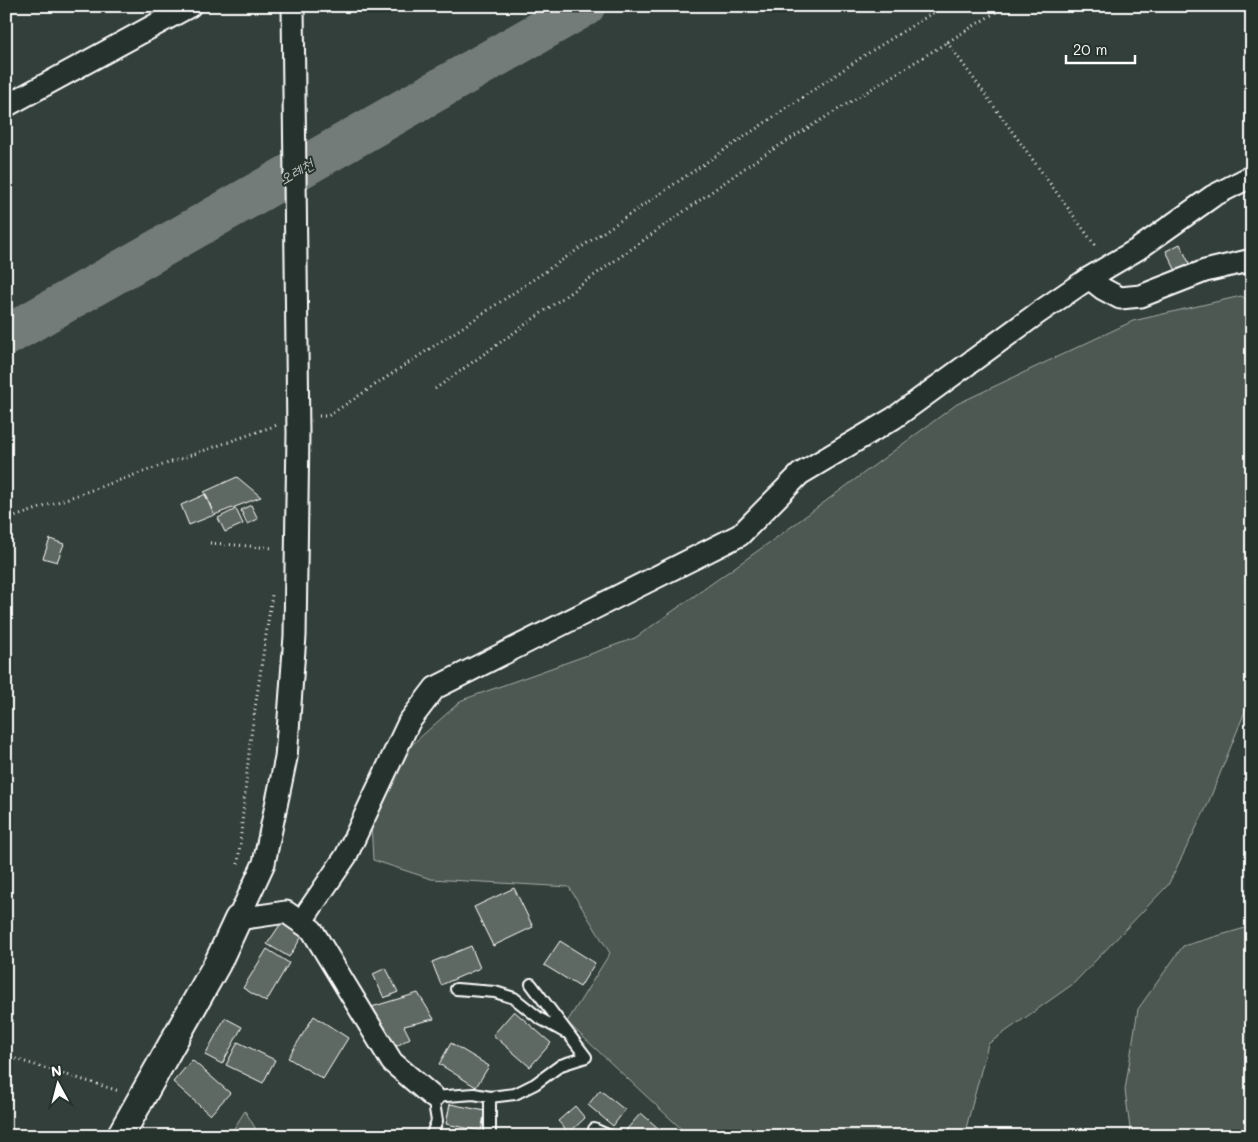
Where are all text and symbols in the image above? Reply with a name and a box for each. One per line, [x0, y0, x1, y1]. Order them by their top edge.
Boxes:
scale bar [1066, 32, 1134, 64]
text: 20 m [1073, 39, 1107, 59]
water label: 오례천 [275, 152, 318, 189]
north arrow [32, 1060, 82, 1110]
text: N [50, 1061, 63, 1081]

